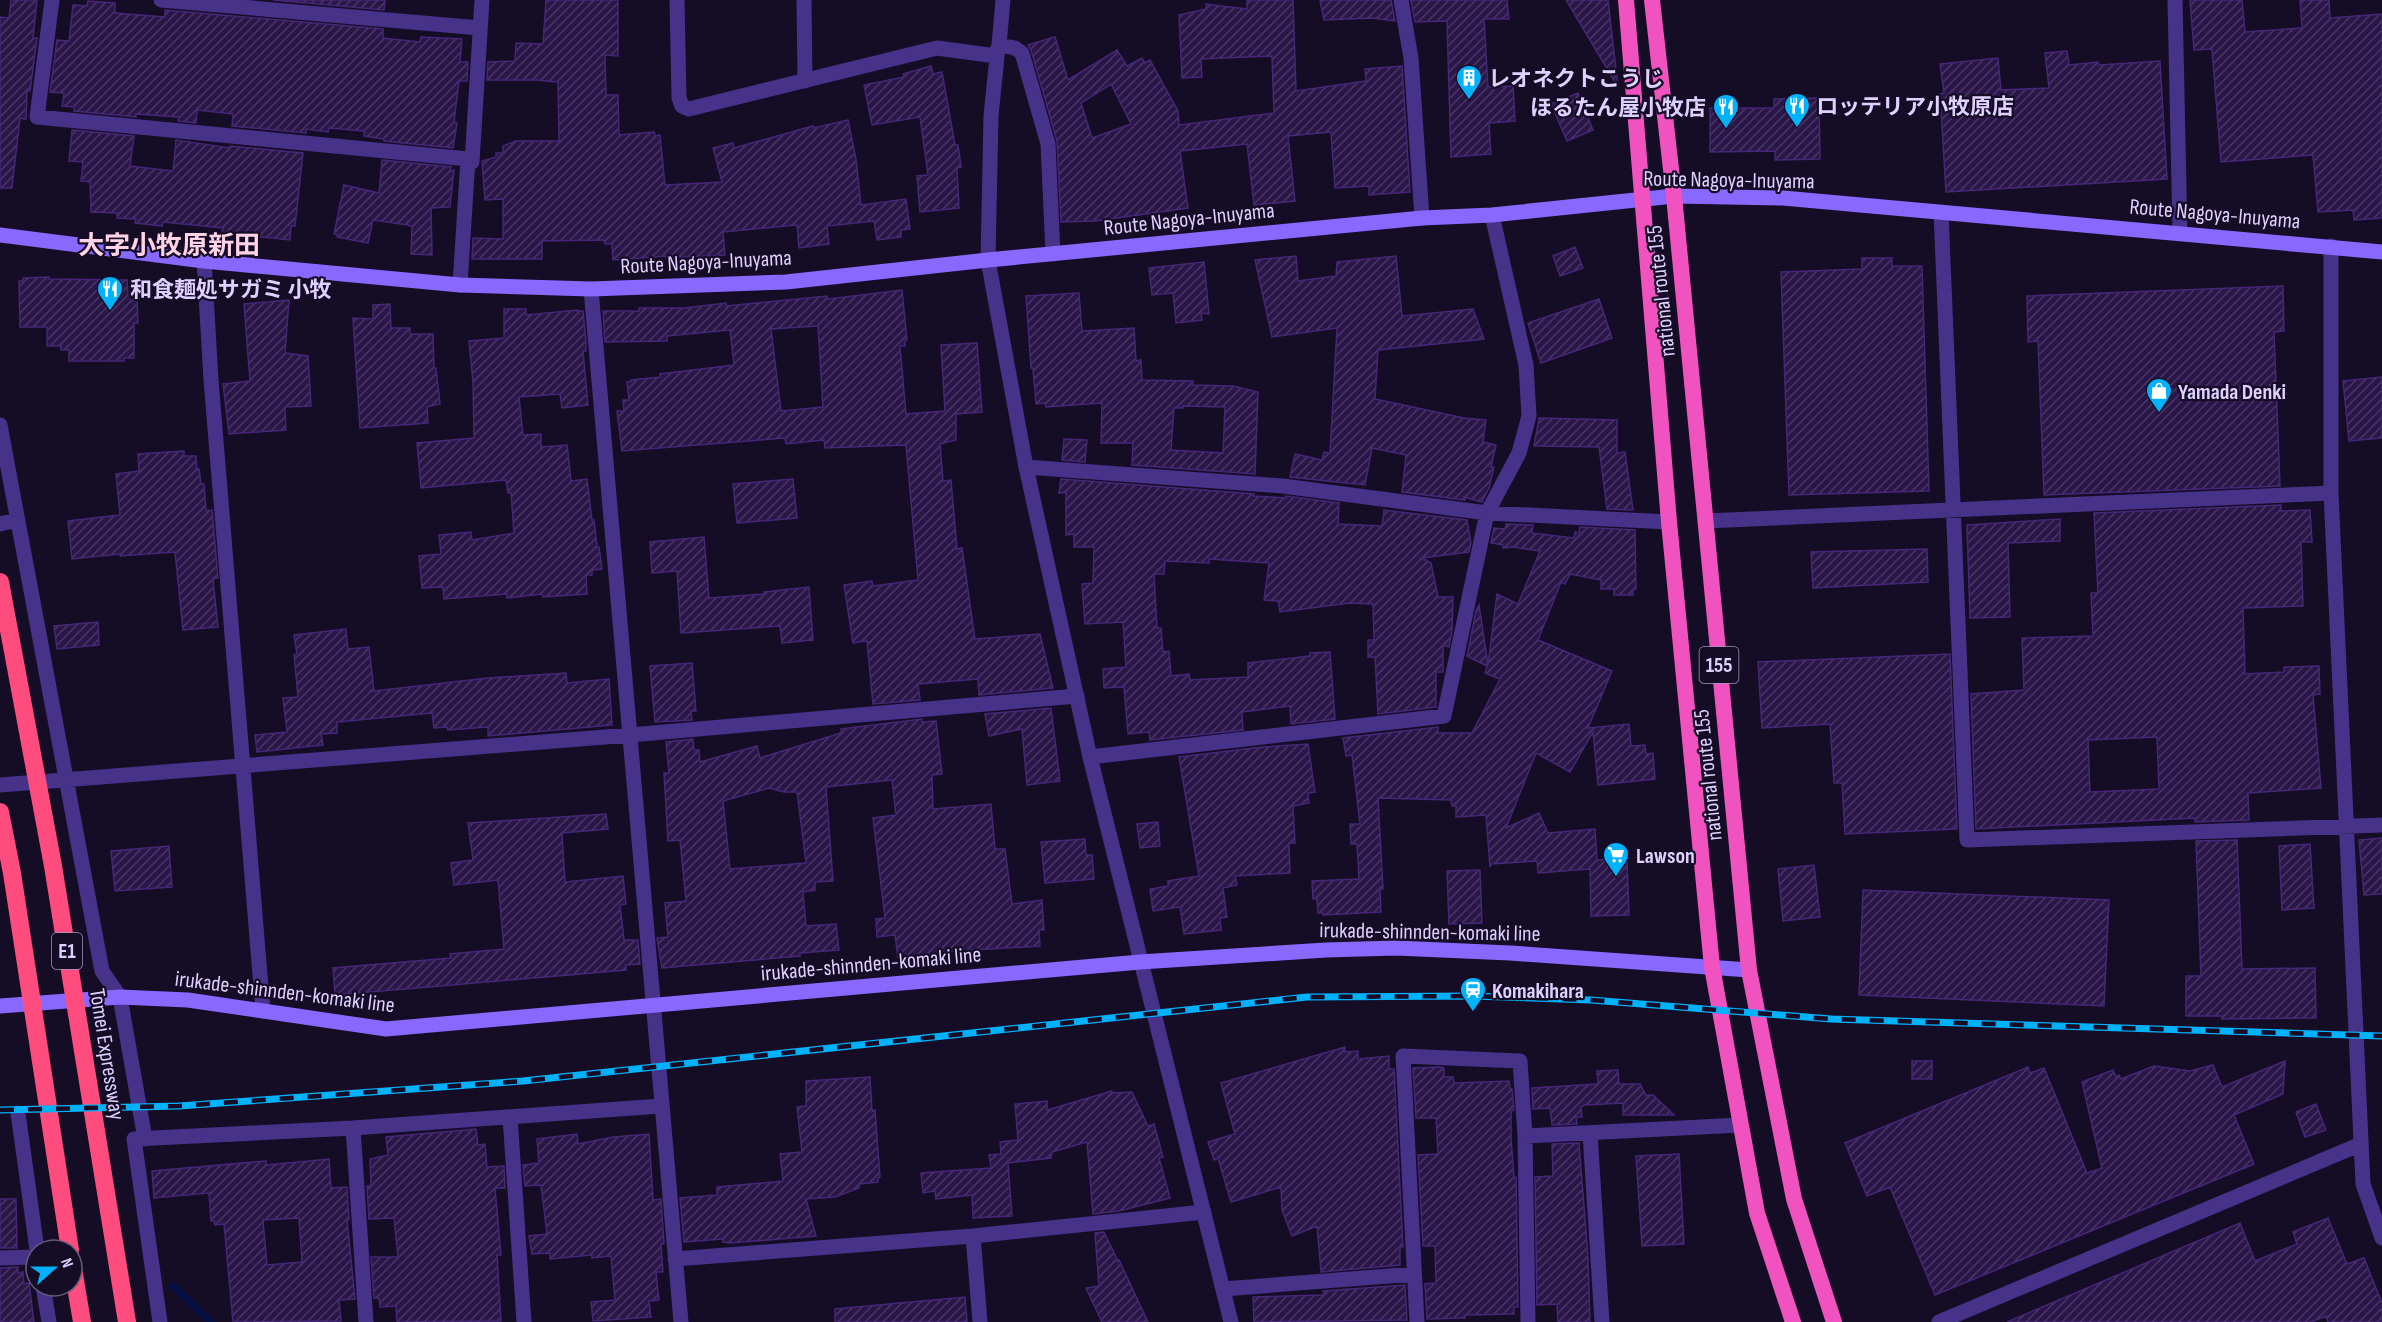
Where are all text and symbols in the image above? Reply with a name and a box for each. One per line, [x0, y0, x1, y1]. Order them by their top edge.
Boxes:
building icon: レオネクトこうじ [1454, 63, 1484, 101]
place label: レオネクトこうじ [1488, 66, 1664, 93]
restaurant icon: ロッテリア小牧原店 [1782, 91, 1812, 129]
restaurant icon: ほるたん屋小牧店 [1711, 92, 1741, 130]
place label: ロッテリア小牧原店 [1816, 94, 2014, 121]
place label: ほるたん屋小牧店 [1530, 95, 1706, 122]
street label: Route Nagoya-Inuyama [1643, 166, 1815, 195]
street label: Route Nagoya-Inuyama [2128, 194, 2301, 235]
street label: Route Nagoya-Inuyama [1102, 197, 1276, 242]
street label: national route 155 [1641, 224, 1682, 358]
district label: 大字小牧原新田 [78, 231, 260, 262]
street label: Route Nagoya-Inuyama [620, 245, 792, 280]
restaurant icon: 和食麺処サガミ 小牧 [95, 274, 125, 312]
place label: 和食麺処サガミ 小牧 [130, 277, 331, 304]
shop icon: Yamada Denki [2144, 376, 2174, 414]
place label: Yamada Denki [2178, 379, 2286, 406]
road number: 155 [1700, 647, 1738, 683]
street label: national route 155 [1688, 708, 1729, 842]
supermarket icon: Lawson [1601, 840, 1631, 878]
place label: Lawson [1636, 843, 1695, 870]
street label: irukade-shinnden-komaki line [1319, 917, 1541, 948]
road number: E1 [52, 933, 82, 969]
street label: irukade-shinnden-komaki line [760, 941, 982, 988]
street label: irukade-shinnden-komaki line [173, 966, 396, 1019]
station icon: Komakihara [1458, 975, 1488, 1013]
place label: Komakihara [1492, 978, 1584, 1005]
street label: Tomei Expressway [83, 987, 130, 1122]
north arrow [24, 1238, 84, 1298]
text: N [56, 1256, 77, 1271]

